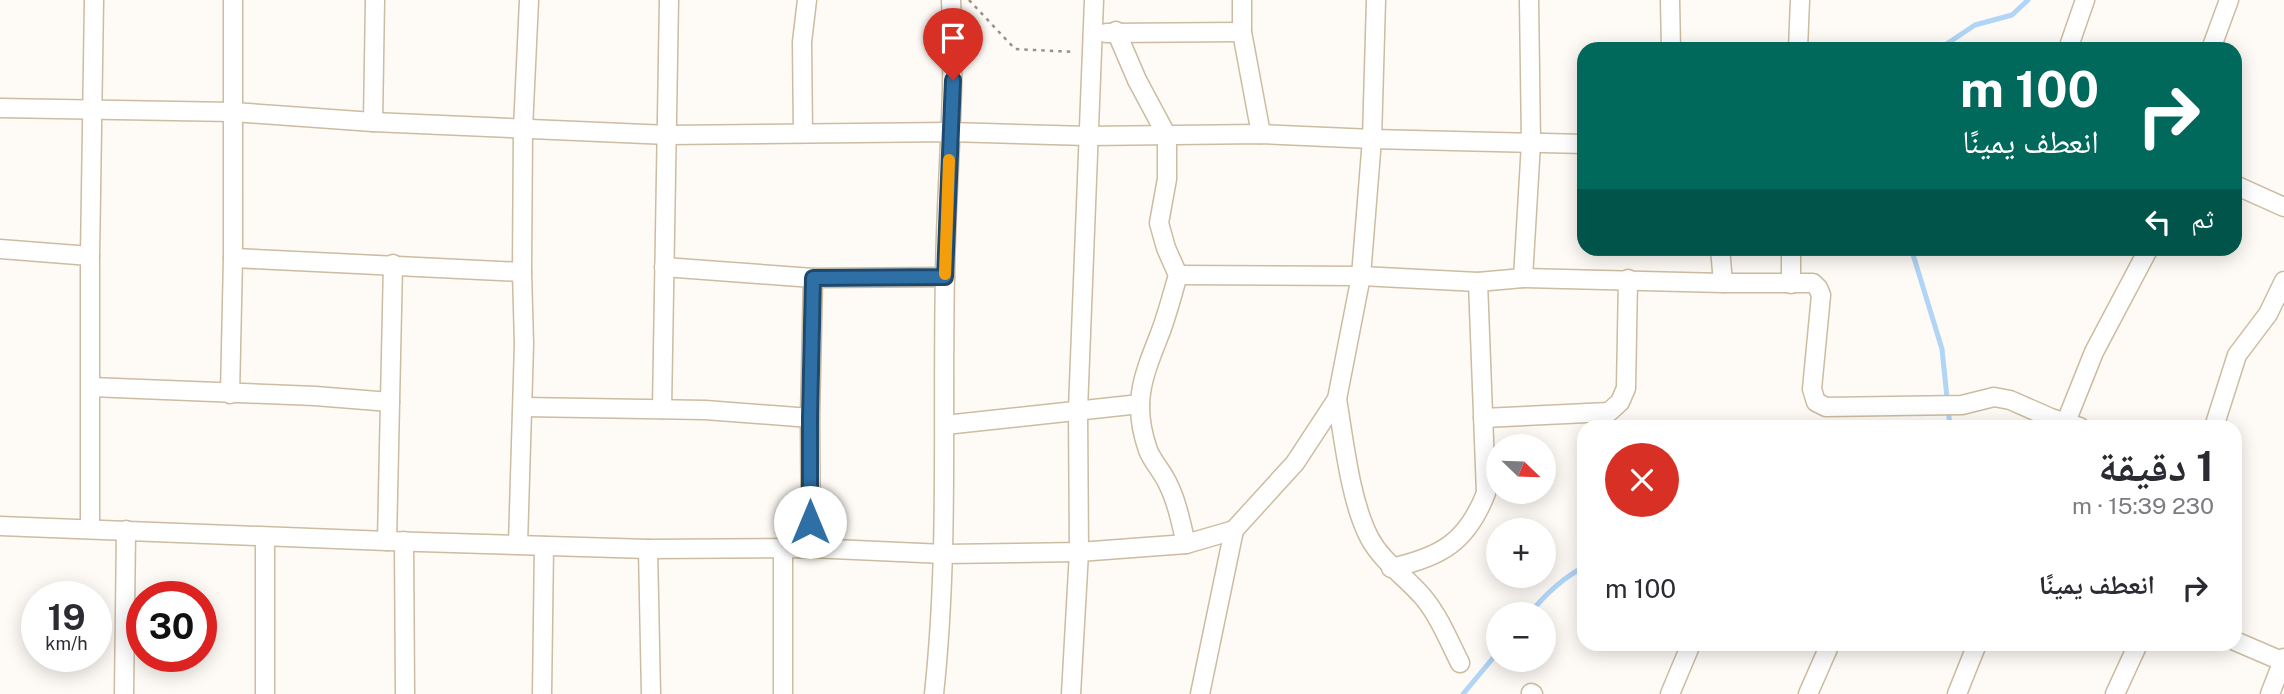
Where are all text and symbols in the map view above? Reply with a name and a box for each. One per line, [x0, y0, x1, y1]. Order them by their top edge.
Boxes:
pin [923, 8, 983, 80]
icon: arrive [934, 19, 972, 57]
text: 100 m [1960, 60, 2099, 118]
icon: right [2123, 70, 2214, 161]
text: انعطف يمينًا [1962, 123, 2099, 160]
icon: left [2139, 203, 2177, 241]
text: ثم [2191, 203, 2214, 234]
north arrow [1486, 434, 1556, 504]
map controls [1486, 434, 1556, 672]
text: 1 دقيقة [2098, 441, 2214, 490]
button: close [1605, 443, 1679, 517]
position arrow [773, 485, 847, 559]
text: 230 m · 15:39 [2072, 492, 2214, 519]
button: + [1486, 518, 1556, 588]
text: انعطف يمينًا [2039, 569, 2155, 600]
icon: right [2176, 569, 2214, 607]
text: 100 m [1605, 573, 1676, 604]
speed limit sign: 30 [126, 581, 217, 672]
text: 19 [47, 597, 86, 638]
button: − [1486, 602, 1556, 672]
text: km/h [45, 633, 88, 654]

